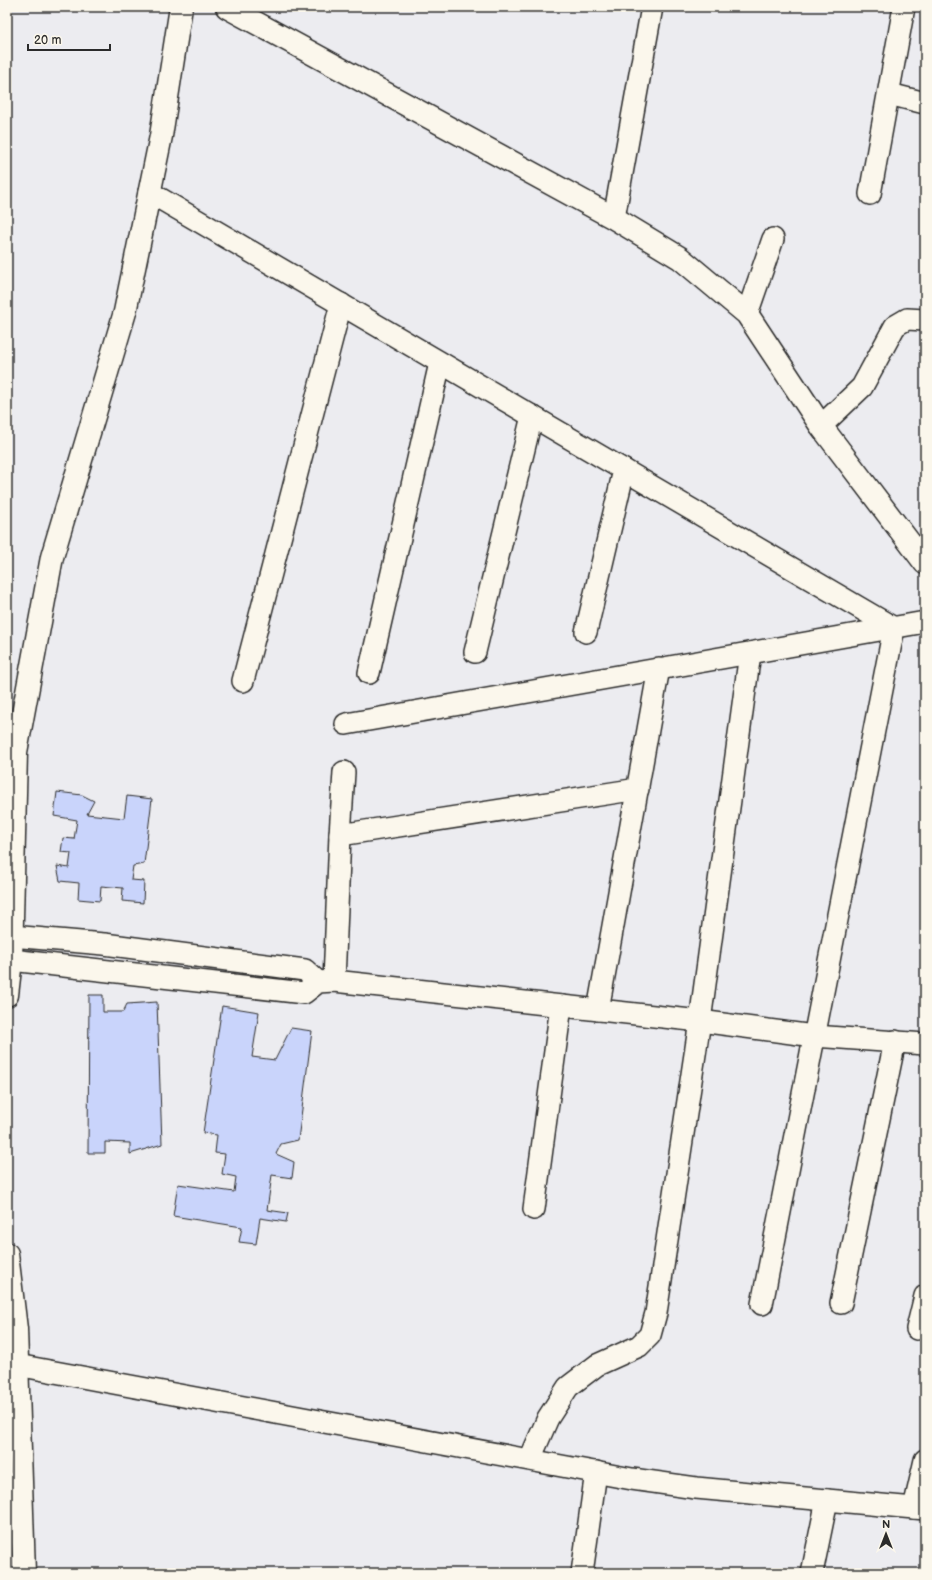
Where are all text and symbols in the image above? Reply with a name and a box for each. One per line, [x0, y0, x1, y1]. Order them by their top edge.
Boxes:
scale bar [28, 26, 110, 52]
text: 20 m [34, 33, 61, 48]
north arrow [866, 1514, 906, 1554]
text: N [882, 1518, 890, 1531]

